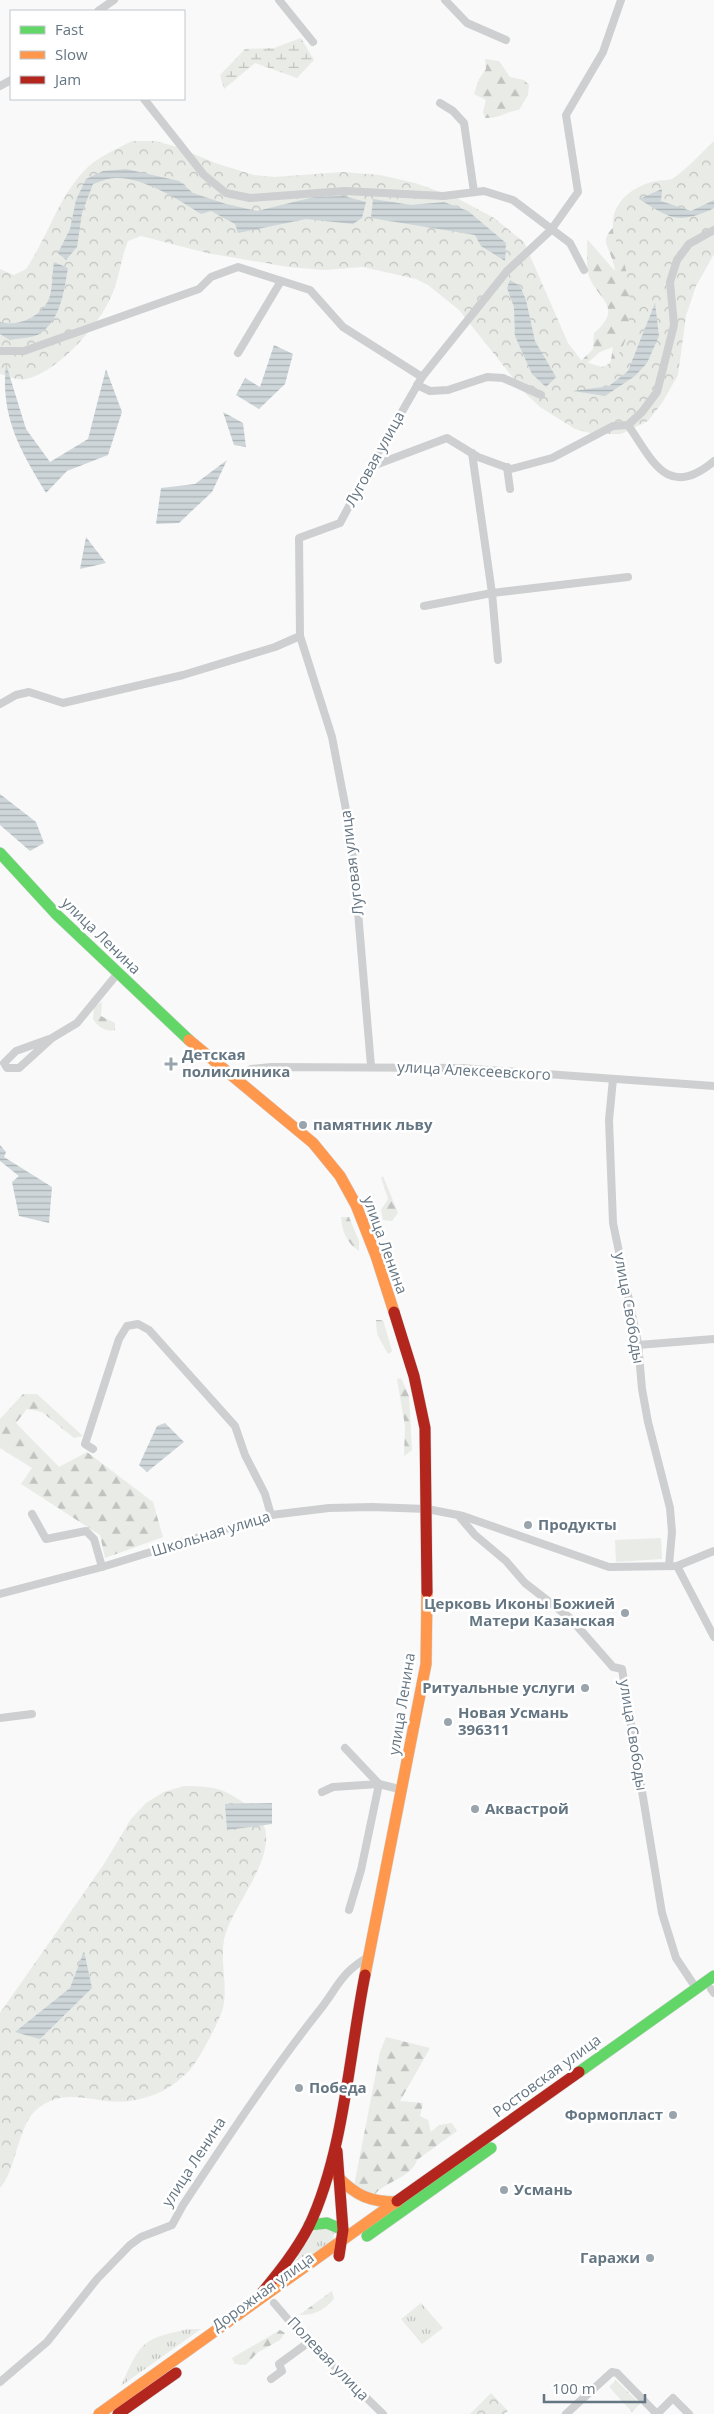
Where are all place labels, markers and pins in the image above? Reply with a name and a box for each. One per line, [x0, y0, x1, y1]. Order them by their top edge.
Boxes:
place label: Детская поликлиника [182, 1044, 290, 1081]
marker: Детская поликлиника [164, 1057, 178, 1071]
place label: памятник льву [313, 1114, 433, 1134]
marker: памятник льву [297, 1119, 309, 1131]
place label: Продукты [538, 1514, 617, 1534]
marker: Продукты [522, 1519, 534, 1531]
place label: Церковь Иконы Божией Матери Казанская [424, 1593, 615, 1630]
marker: Церковь Иконы Божией Матери Казанская [619, 1607, 631, 1619]
place label: Ритуальные услуги [422, 1677, 575, 1697]
marker: Ритуальные услуги [579, 1682, 591, 1694]
place label: Новая Усмань 396311 [458, 1702, 569, 1739]
marker: Новая Усмань 396311 [442, 1716, 454, 1728]
place label: Аквастрой [485, 1798, 569, 1818]
marker: Аквастрой [469, 1803, 481, 1815]
place label: Победа [309, 2077, 367, 2097]
marker: Победа [293, 2082, 305, 2094]
place label: Формопласт [565, 2104, 663, 2124]
marker: Формопласт [667, 2109, 679, 2121]
place label: Усмань [514, 2179, 573, 2199]
marker: Усмань [498, 2184, 510, 2196]
place label: Гаражи [580, 2247, 640, 2267]
marker: Гаражи [644, 2252, 656, 2264]

